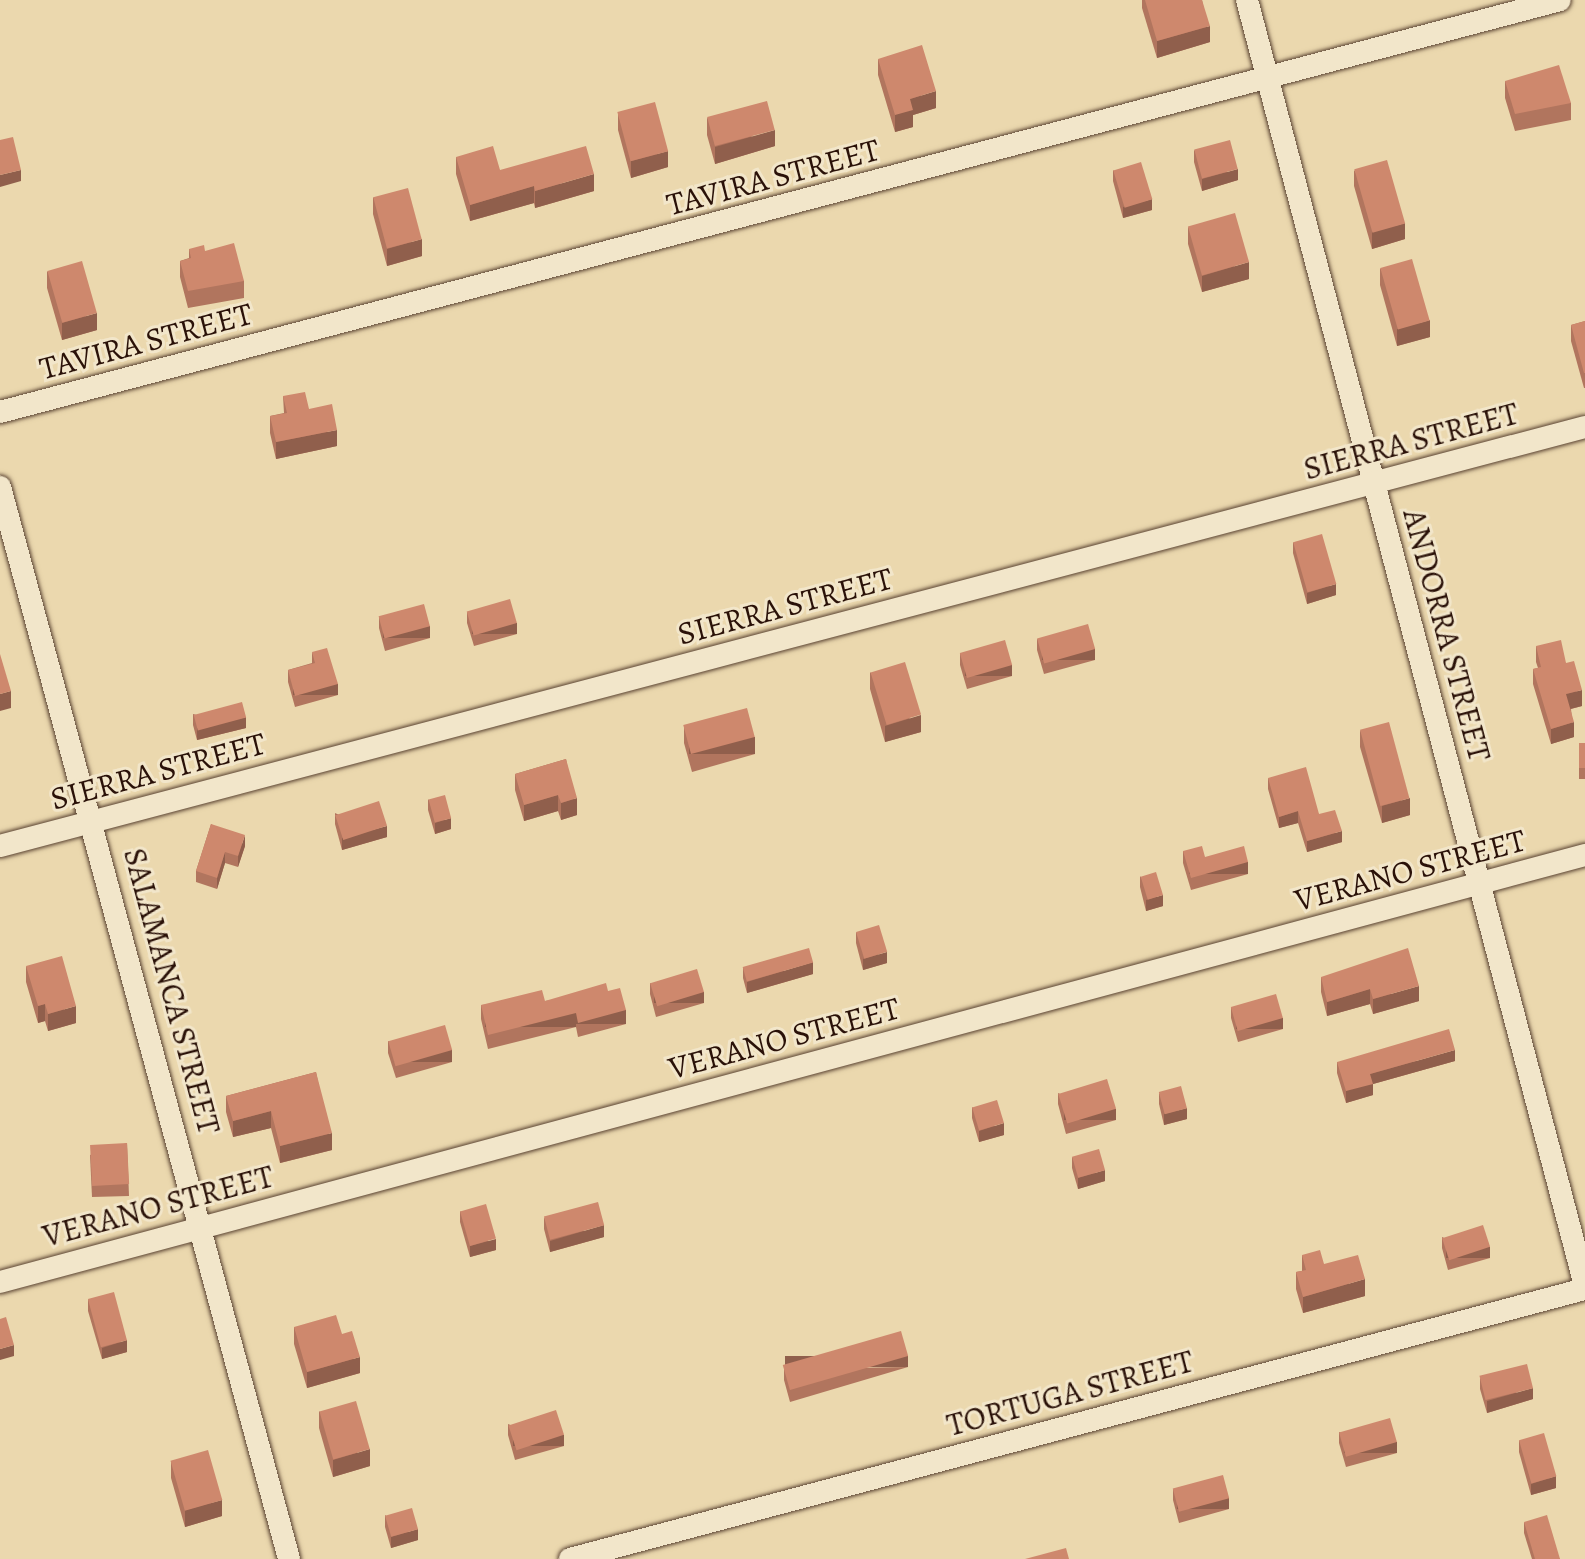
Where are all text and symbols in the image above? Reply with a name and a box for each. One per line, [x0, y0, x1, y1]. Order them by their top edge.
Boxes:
street label: TAVIRA STREET [662, 130, 884, 224]
street label: TAVIRA STREET [35, 294, 257, 388]
street label: SIERRA STREET [1299, 394, 1523, 488]
street label: ANDORRA STREET [1395, 505, 1499, 765]
street label: SIERRA STREET [673, 559, 897, 653]
street label: SIERRA STREET [46, 724, 270, 818]
street label: VERANO STREET [1290, 821, 1530, 919]
street label: SALAMANCA STREET [115, 844, 229, 1138]
street label: VERANO STREET [664, 989, 904, 1087]
street label: VERANO STREET [38, 1157, 278, 1255]
street label: TORTUGA STREET [943, 1342, 1197, 1444]

